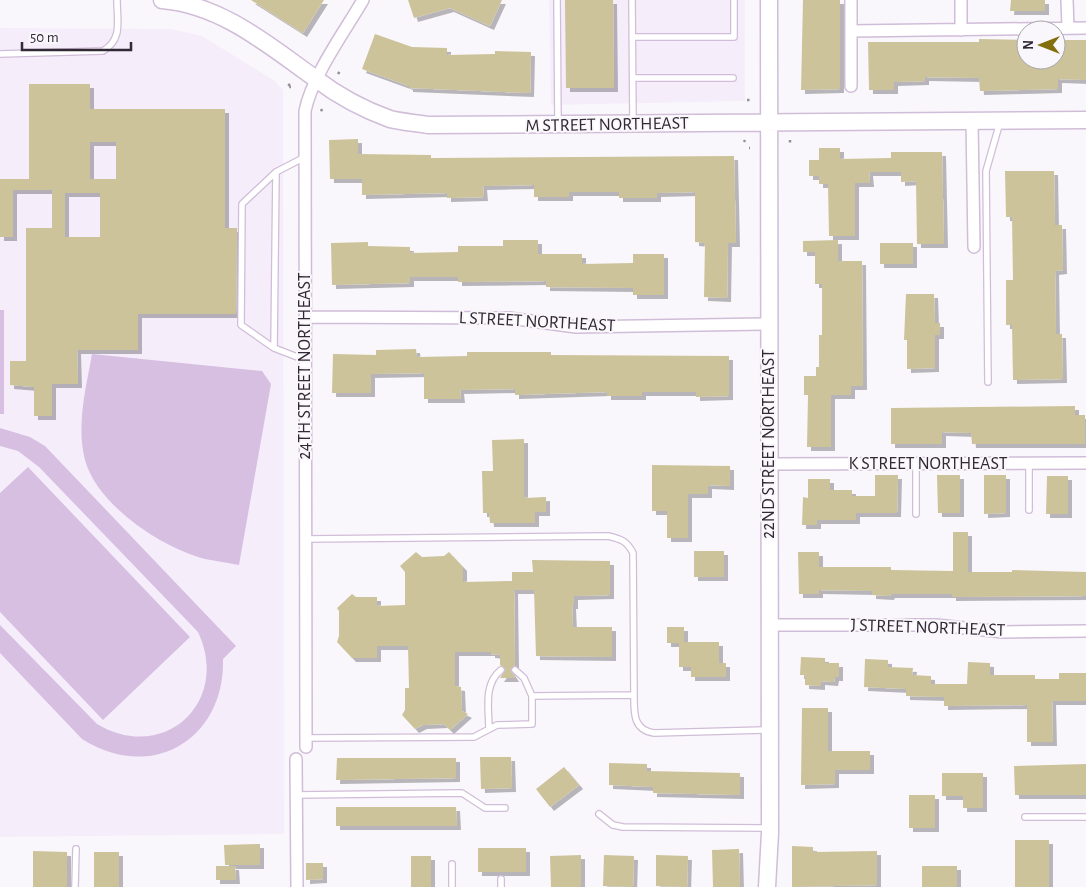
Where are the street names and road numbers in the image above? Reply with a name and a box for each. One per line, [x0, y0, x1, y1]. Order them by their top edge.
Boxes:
street label: M STREET NORTHEAST [525, 115, 689, 135]
street label: 24TH STREET NORTHEAST [296, 272, 314, 460]
street label: L STREET NORTHEAST [458, 309, 616, 335]
street label: 22ND STREET NORTHEAST [760, 349, 778, 539]
street label: K STREET NORTHEAST [849, 455, 1008, 473]
street label: J STREET NORTHEAST [850, 616, 1006, 640]

